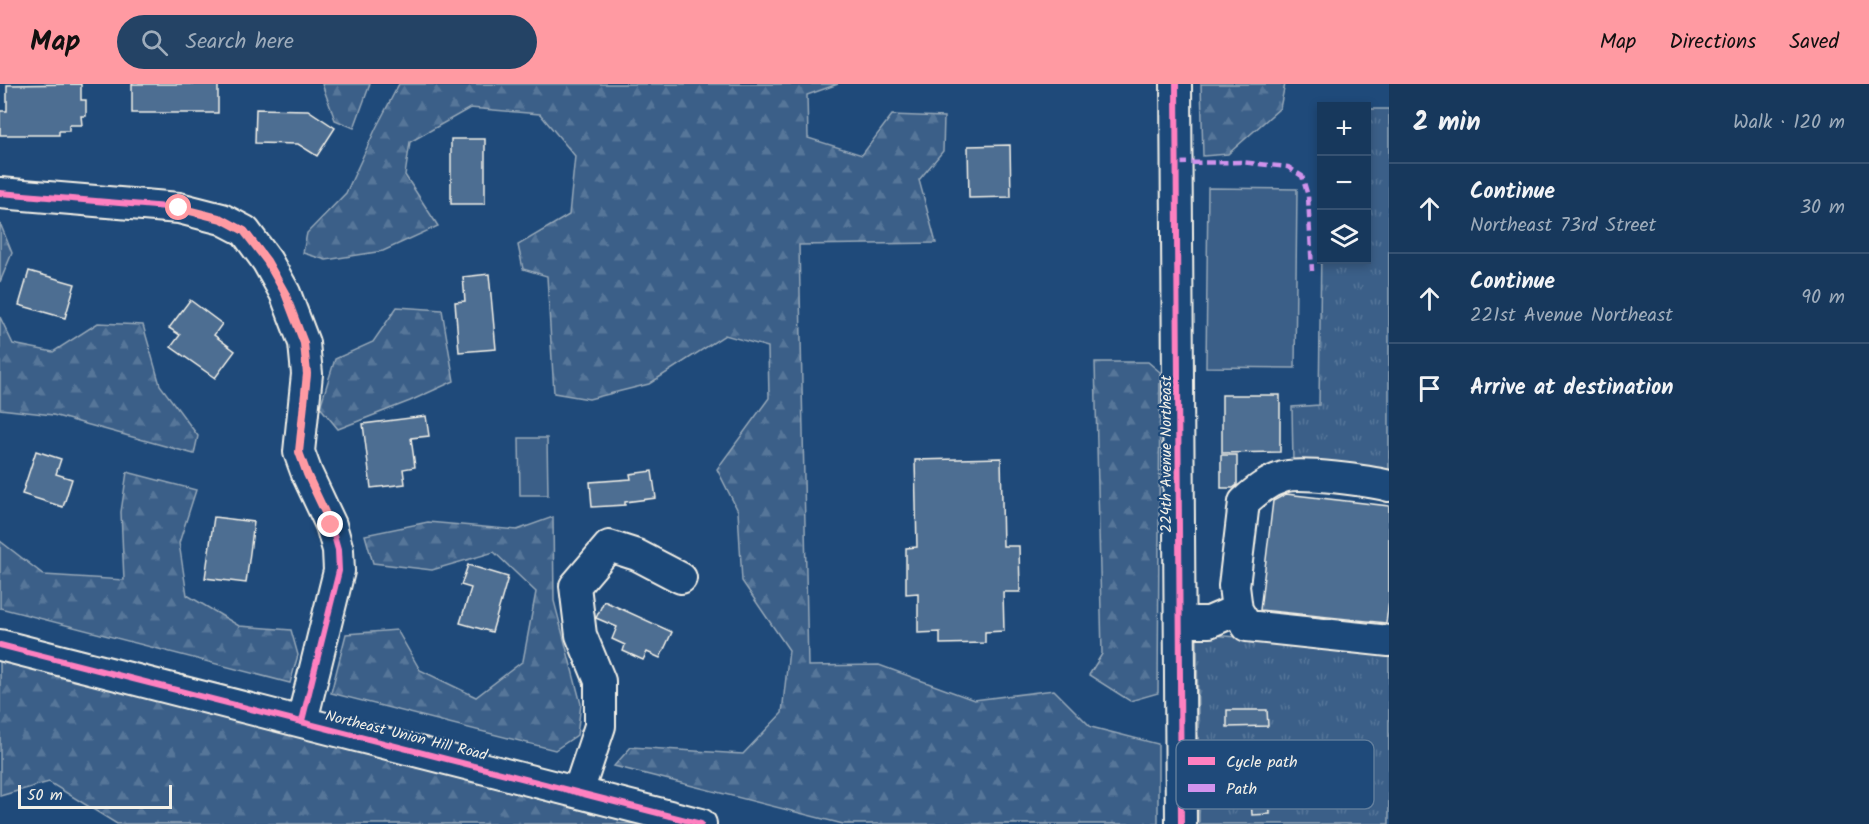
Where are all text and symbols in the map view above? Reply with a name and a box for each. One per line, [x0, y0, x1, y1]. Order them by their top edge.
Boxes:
search box [117, 15, 537, 69]
text: Map [30, 20, 81, 65]
text: Search here [186, 25, 294, 60]
icon: search [138, 26, 171, 59]
text: Map [1600, 26, 1636, 59]
text: Directions [1669, 26, 1756, 59]
text: Saved [1789, 26, 1839, 59]
map controls [1317, 102, 1371, 264]
button: + [1317, 102, 1371, 156]
text: 2 min [1413, 102, 1481, 144]
text: Walk · 120 m [1733, 107, 1845, 139]
button: − [1317, 156, 1371, 210]
text: Continue [1470, 175, 1555, 210]
icon: ahead [1413, 192, 1446, 225]
text: 30 m [1800, 192, 1845, 224]
route start [165, 194, 191, 220]
button: layers [1317, 210, 1371, 264]
text: Northeast 73rd Street [1470, 210, 1656, 242]
text: Continue [1470, 265, 1555, 300]
icon: ahead [1413, 282, 1446, 315]
text: 90 m [1801, 282, 1845, 314]
text: 221st Avenue Northeast [1470, 300, 1673, 332]
text: Arrive at destination [1470, 371, 1673, 406]
icon: arrive [1413, 372, 1446, 405]
street label: 224th Avenue Northeast [1155, 375, 1179, 533]
route end [317, 511, 343, 537]
street label: Northeast Union Hill Road [322, 704, 490, 768]
legend [1176, 740, 1374, 809]
text: Cycle path [1226, 750, 1298, 775]
text: Path [1226, 777, 1257, 802]
scale bar [18, 782, 172, 810]
text: 50 m [27, 783, 63, 808]

